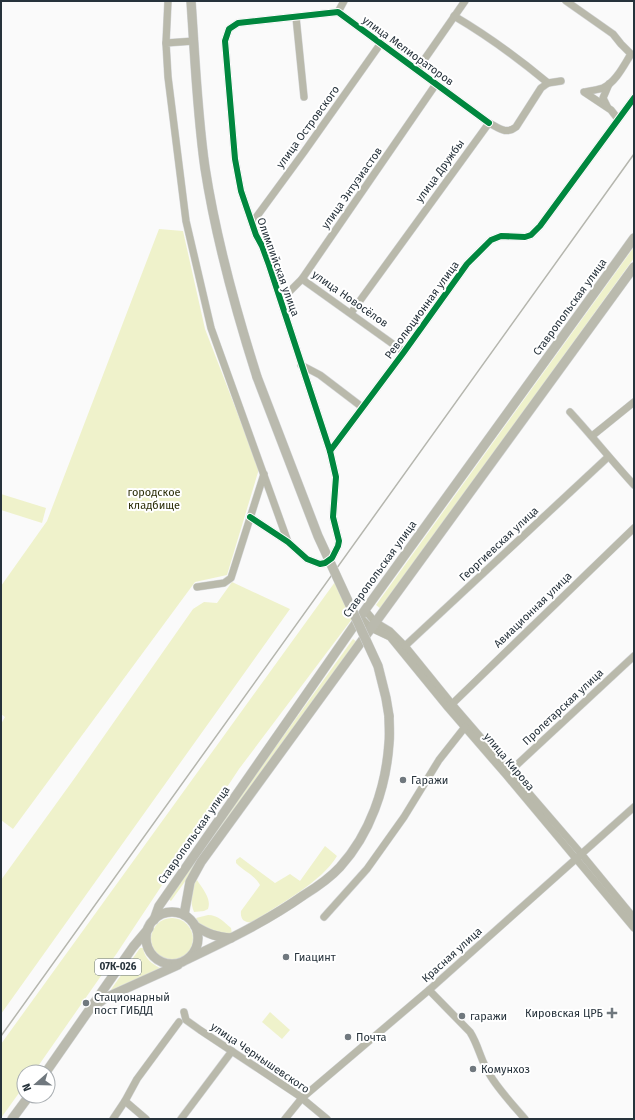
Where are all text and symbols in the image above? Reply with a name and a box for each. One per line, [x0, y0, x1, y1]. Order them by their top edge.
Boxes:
street label: улица Мелиораторов [360, 13, 456, 89]
street label: улица Островского [274, 83, 342, 171]
street label: улица Дружбы [413, 137, 467, 205]
street label: улица Энтузиастов [319, 145, 385, 231]
street label: Олимпийская улица [254, 216, 302, 318]
street label: Ставропольская улица [530, 256, 610, 358]
street label: Революционная улица [382, 259, 462, 361]
street label: улица Новосёлов [309, 268, 391, 330]
park label: городское кладбище [127, 486, 181, 512]
street label: Георгиевская улица [457, 504, 541, 584]
street label: Ставропольская улица [340, 518, 420, 620]
street label: Авиационная улица [491, 569, 575, 651]
street label: Пролетарская улица [520, 666, 606, 748]
street label: улица Кирова [481, 730, 537, 794]
place label: Гаражи [411, 774, 448, 787]
marker: Гаражи [398, 775, 408, 785]
street label: Ставропольская улица [155, 784, 233, 886]
street label: Красная улица [419, 925, 485, 985]
place label: Гиацинт [294, 951, 336, 964]
marker: Гиацинт [281, 952, 291, 962]
road number: 07К-026 [95, 959, 141, 975]
place label: Стационарный пост ГИБДД [94, 991, 170, 1017]
marker: Стационарный пост ГИБДД [81, 998, 91, 1008]
place label: Кировская ЦРБ [525, 1007, 604, 1020]
marker: Кировская ЦРБ [606, 1007, 618, 1019]
place label: гаражи [470, 1010, 507, 1023]
marker: гаражи [457, 1011, 467, 1021]
street label: улица Чернышевского [208, 1020, 312, 1096]
place label: Почта [356, 1031, 386, 1044]
marker: Почта [343, 1032, 353, 1042]
place label: Комунхоз [481, 1063, 530, 1076]
north arrow [16, 1064, 56, 1104]
marker: Комунхоз [468, 1064, 478, 1074]
text: N [20, 1082, 34, 1093]

